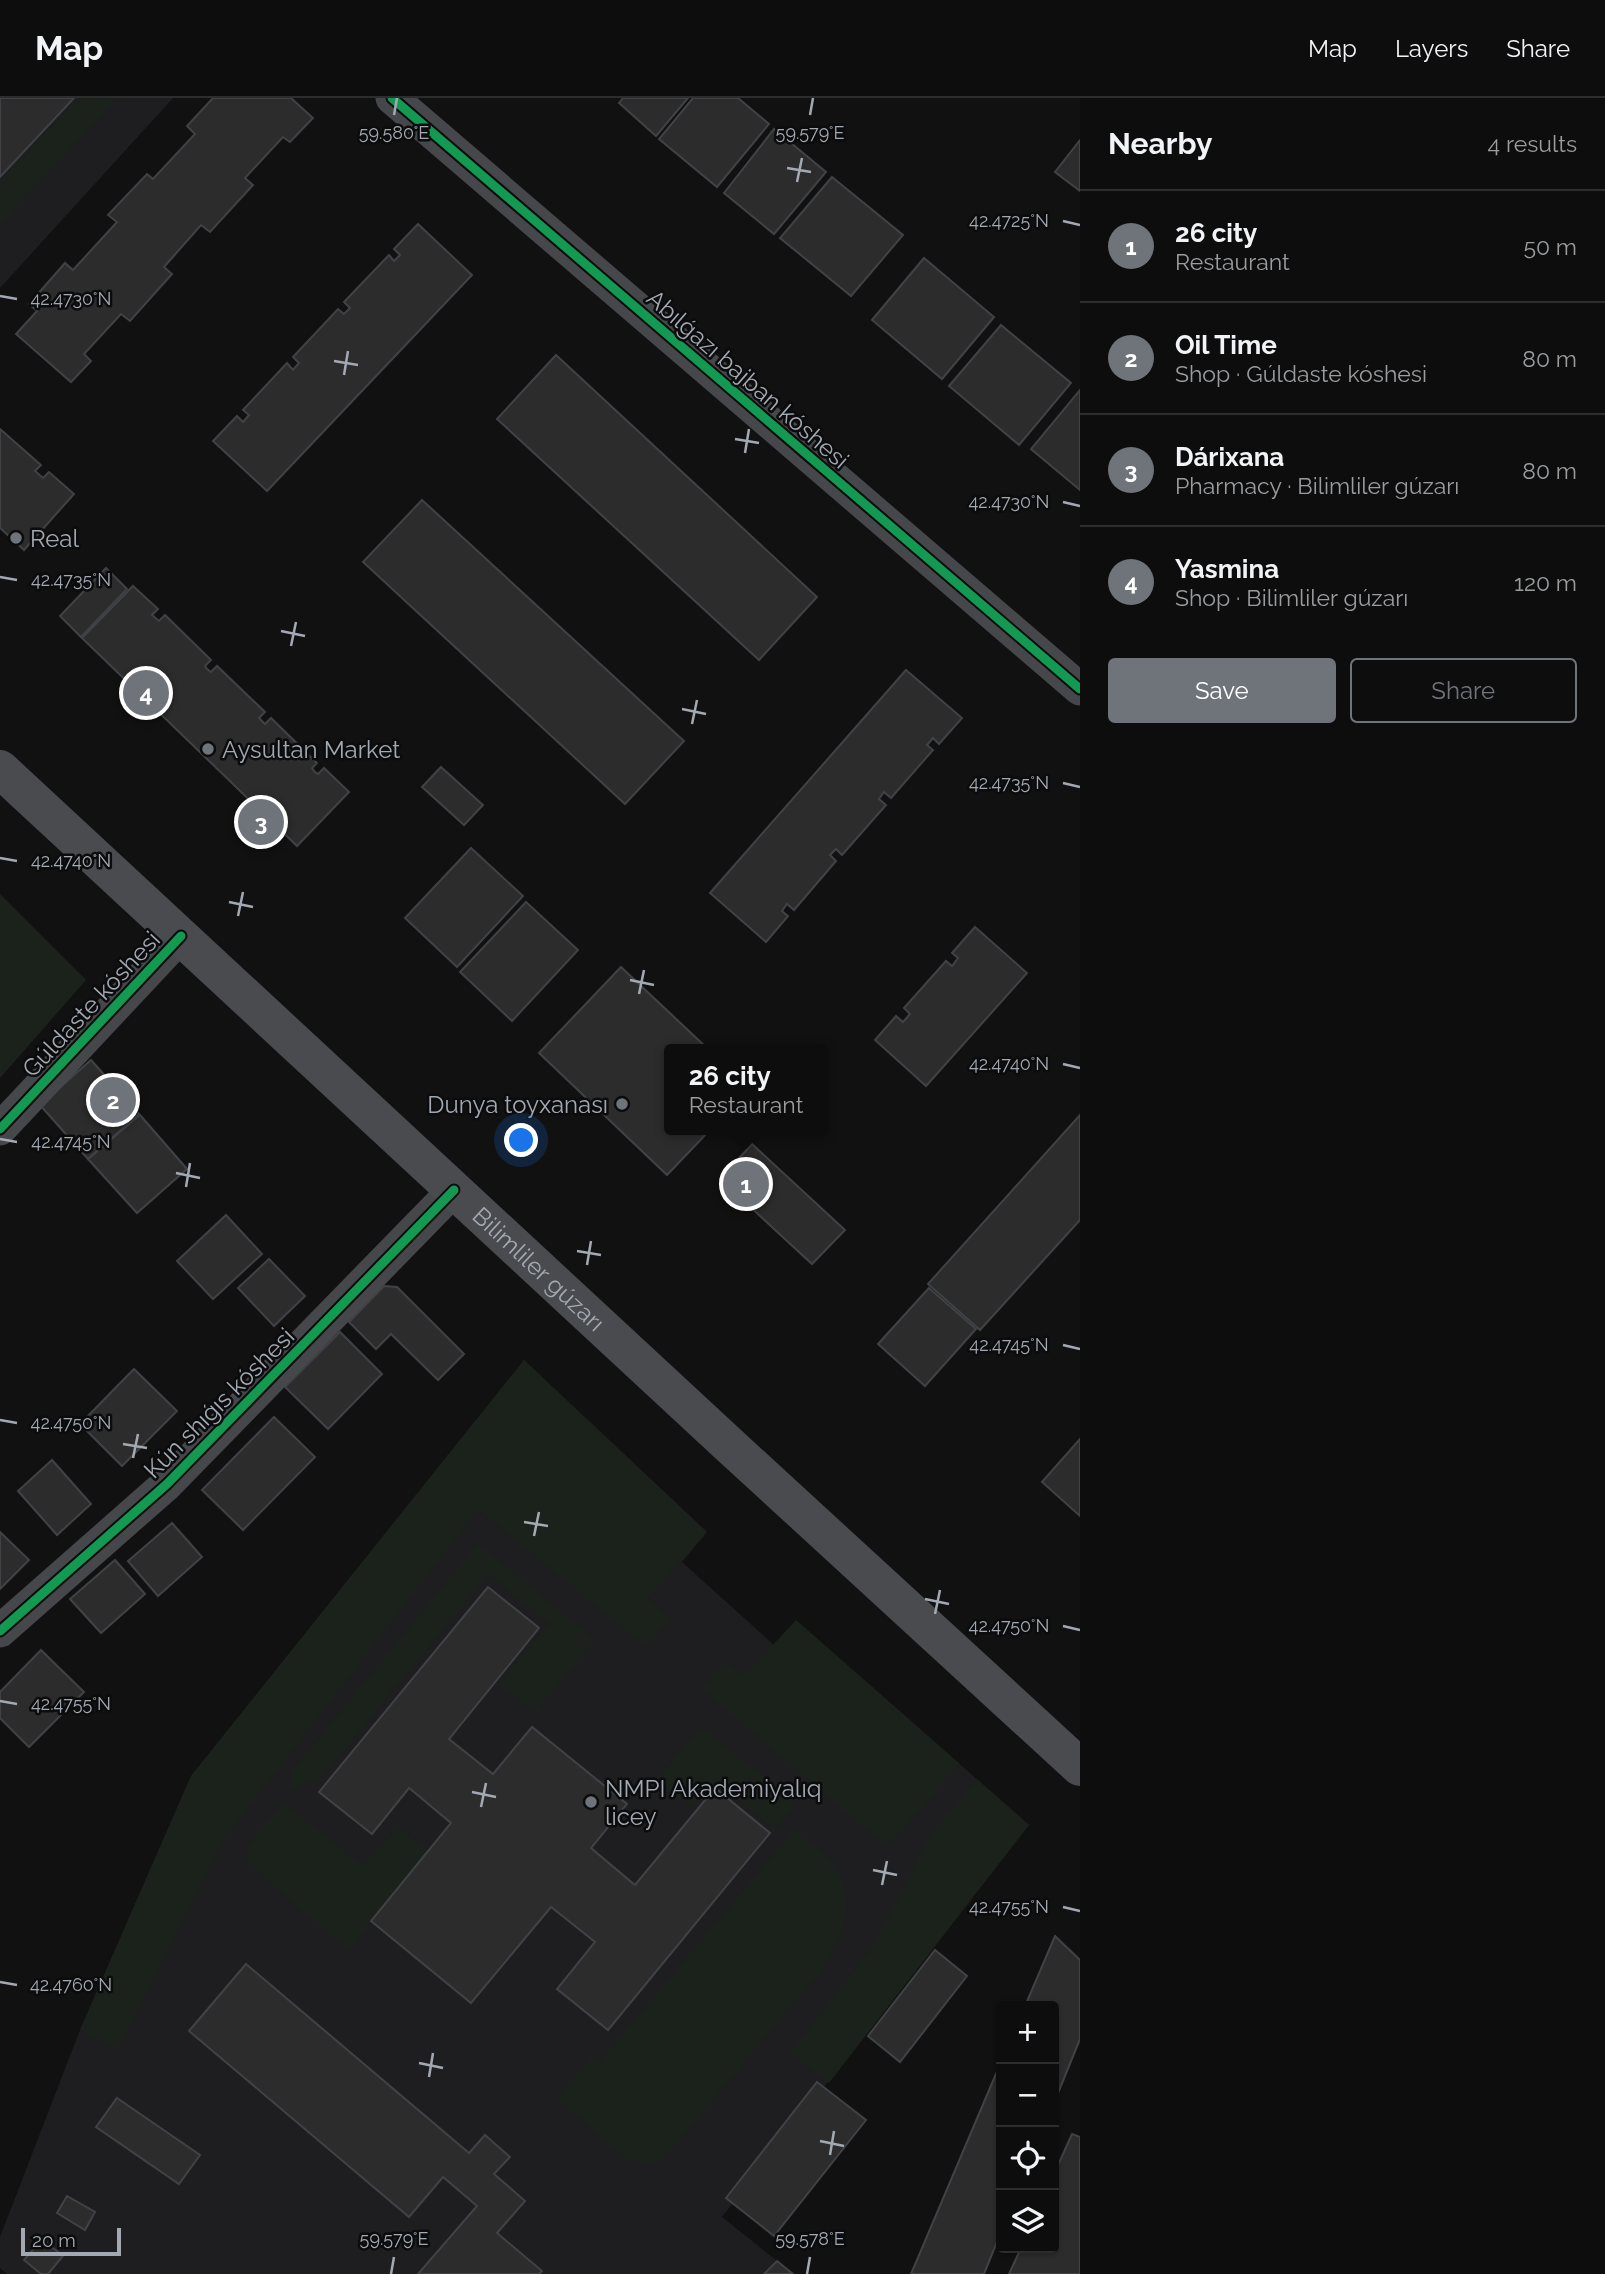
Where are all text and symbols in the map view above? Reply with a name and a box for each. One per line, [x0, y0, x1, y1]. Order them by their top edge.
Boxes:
text: Map [35, 29, 103, 68]
text: Map [1308, 34, 1357, 63]
text: Layers [1395, 34, 1468, 63]
text: Share [1506, 34, 1570, 63]
text: 59.580°E [359, 122, 429, 143]
text: 59.579°E [776, 122, 844, 143]
text: Nearby [1108, 126, 1212, 161]
text: 4 results [1488, 130, 1577, 157]
text: 42.4725°N [969, 210, 1049, 231]
text: 26 city [1175, 218, 1257, 248]
text: 1 [1125, 233, 1137, 260]
text: 50 m [1523, 233, 1577, 260]
text: Restaurant [1175, 248, 1290, 275]
street label: Abılǵazı bajban kóshesi [641, 283, 855, 475]
text: 42.4730°N [31, 288, 111, 309]
text: Oil Time [1175, 330, 1277, 360]
text: 2 [1125, 345, 1137, 372]
text: 80 m [1522, 345, 1577, 372]
text: Shop · Gúldaste kóshesi [1175, 360, 1427, 387]
text: Dárixana [1175, 442, 1284, 472]
text: 3 [1125, 457, 1137, 484]
text: 80 m [1522, 457, 1577, 484]
text: Pharmacy · Bilimliler gúzarı [1175, 472, 1459, 499]
text: 42.4730°N [969, 491, 1049, 512]
place label: Real [30, 524, 79, 553]
marker: Real [8, 530, 24, 546]
text: Yasmina [1175, 554, 1279, 584]
text: 42.4735°N [31, 569, 111, 590]
text: 4 [1124, 569, 1138, 596]
text: 120 m [1514, 569, 1577, 596]
text: Shop · Bilimliler gúzarı [1175, 584, 1408, 611]
button: Save [1108, 658, 1336, 723]
button: Share [1350, 658, 1577, 723]
pin: 4 [123, 667, 169, 719]
place label: Aysultan Market [222, 735, 400, 764]
marker: Aysultan Market [200, 741, 216, 757]
text: 42.4735°N [969, 772, 1049, 793]
pin: 3 [238, 796, 284, 848]
text: 42.4740°N [31, 850, 111, 871]
street label: Gúldaste kóshesi [16, 925, 166, 1083]
popup [664, 1044, 828, 1135]
text: 42.4740°N [969, 1053, 1049, 1074]
text: 26 city [689, 1061, 771, 1091]
pin: 2 [90, 1074, 136, 1126]
place label: Dunya toyxanası [427, 1090, 608, 1119]
text: Restaurant [689, 1091, 803, 1118]
marker: Dunya toyxanası [614, 1096, 630, 1112]
your location [504, 1123, 538, 1157]
text: 42.4745°N [31, 1131, 111, 1152]
pin: 1 [723, 1158, 769, 1210]
street label: Bilimliler gúzarı [467, 1201, 611, 1337]
street label: Kún shıǵıs kóshesi [138, 1322, 300, 1484]
text: 42.4745°N [969, 1334, 1049, 1355]
text: 42.4750°N [31, 1412, 111, 1433]
text: 42.4750°N [969, 1615, 1049, 1636]
text: 42.4755°N [31, 1693, 111, 1714]
place label: NMPI Akademiyalıq licey [605, 1774, 821, 1831]
marker: NMPI Akademiyalıq licey [583, 1794, 599, 1810]
text: 42.4755°N [969, 1896, 1049, 1917]
text: 42.4760°N [30, 1974, 112, 1995]
map controls [996, 2001, 1059, 2253]
button: + [996, 2001, 1059, 2064]
button: − [996, 2064, 1059, 2127]
button: locate [996, 2127, 1059, 2190]
button: layers [996, 2190, 1059, 2253]
scale bar [21, 2225, 121, 2257]
text: 59.579°E [360, 2228, 428, 2249]
text: 59.578°E [775, 2228, 845, 2249]
text: 20 m [32, 2229, 76, 2251]

